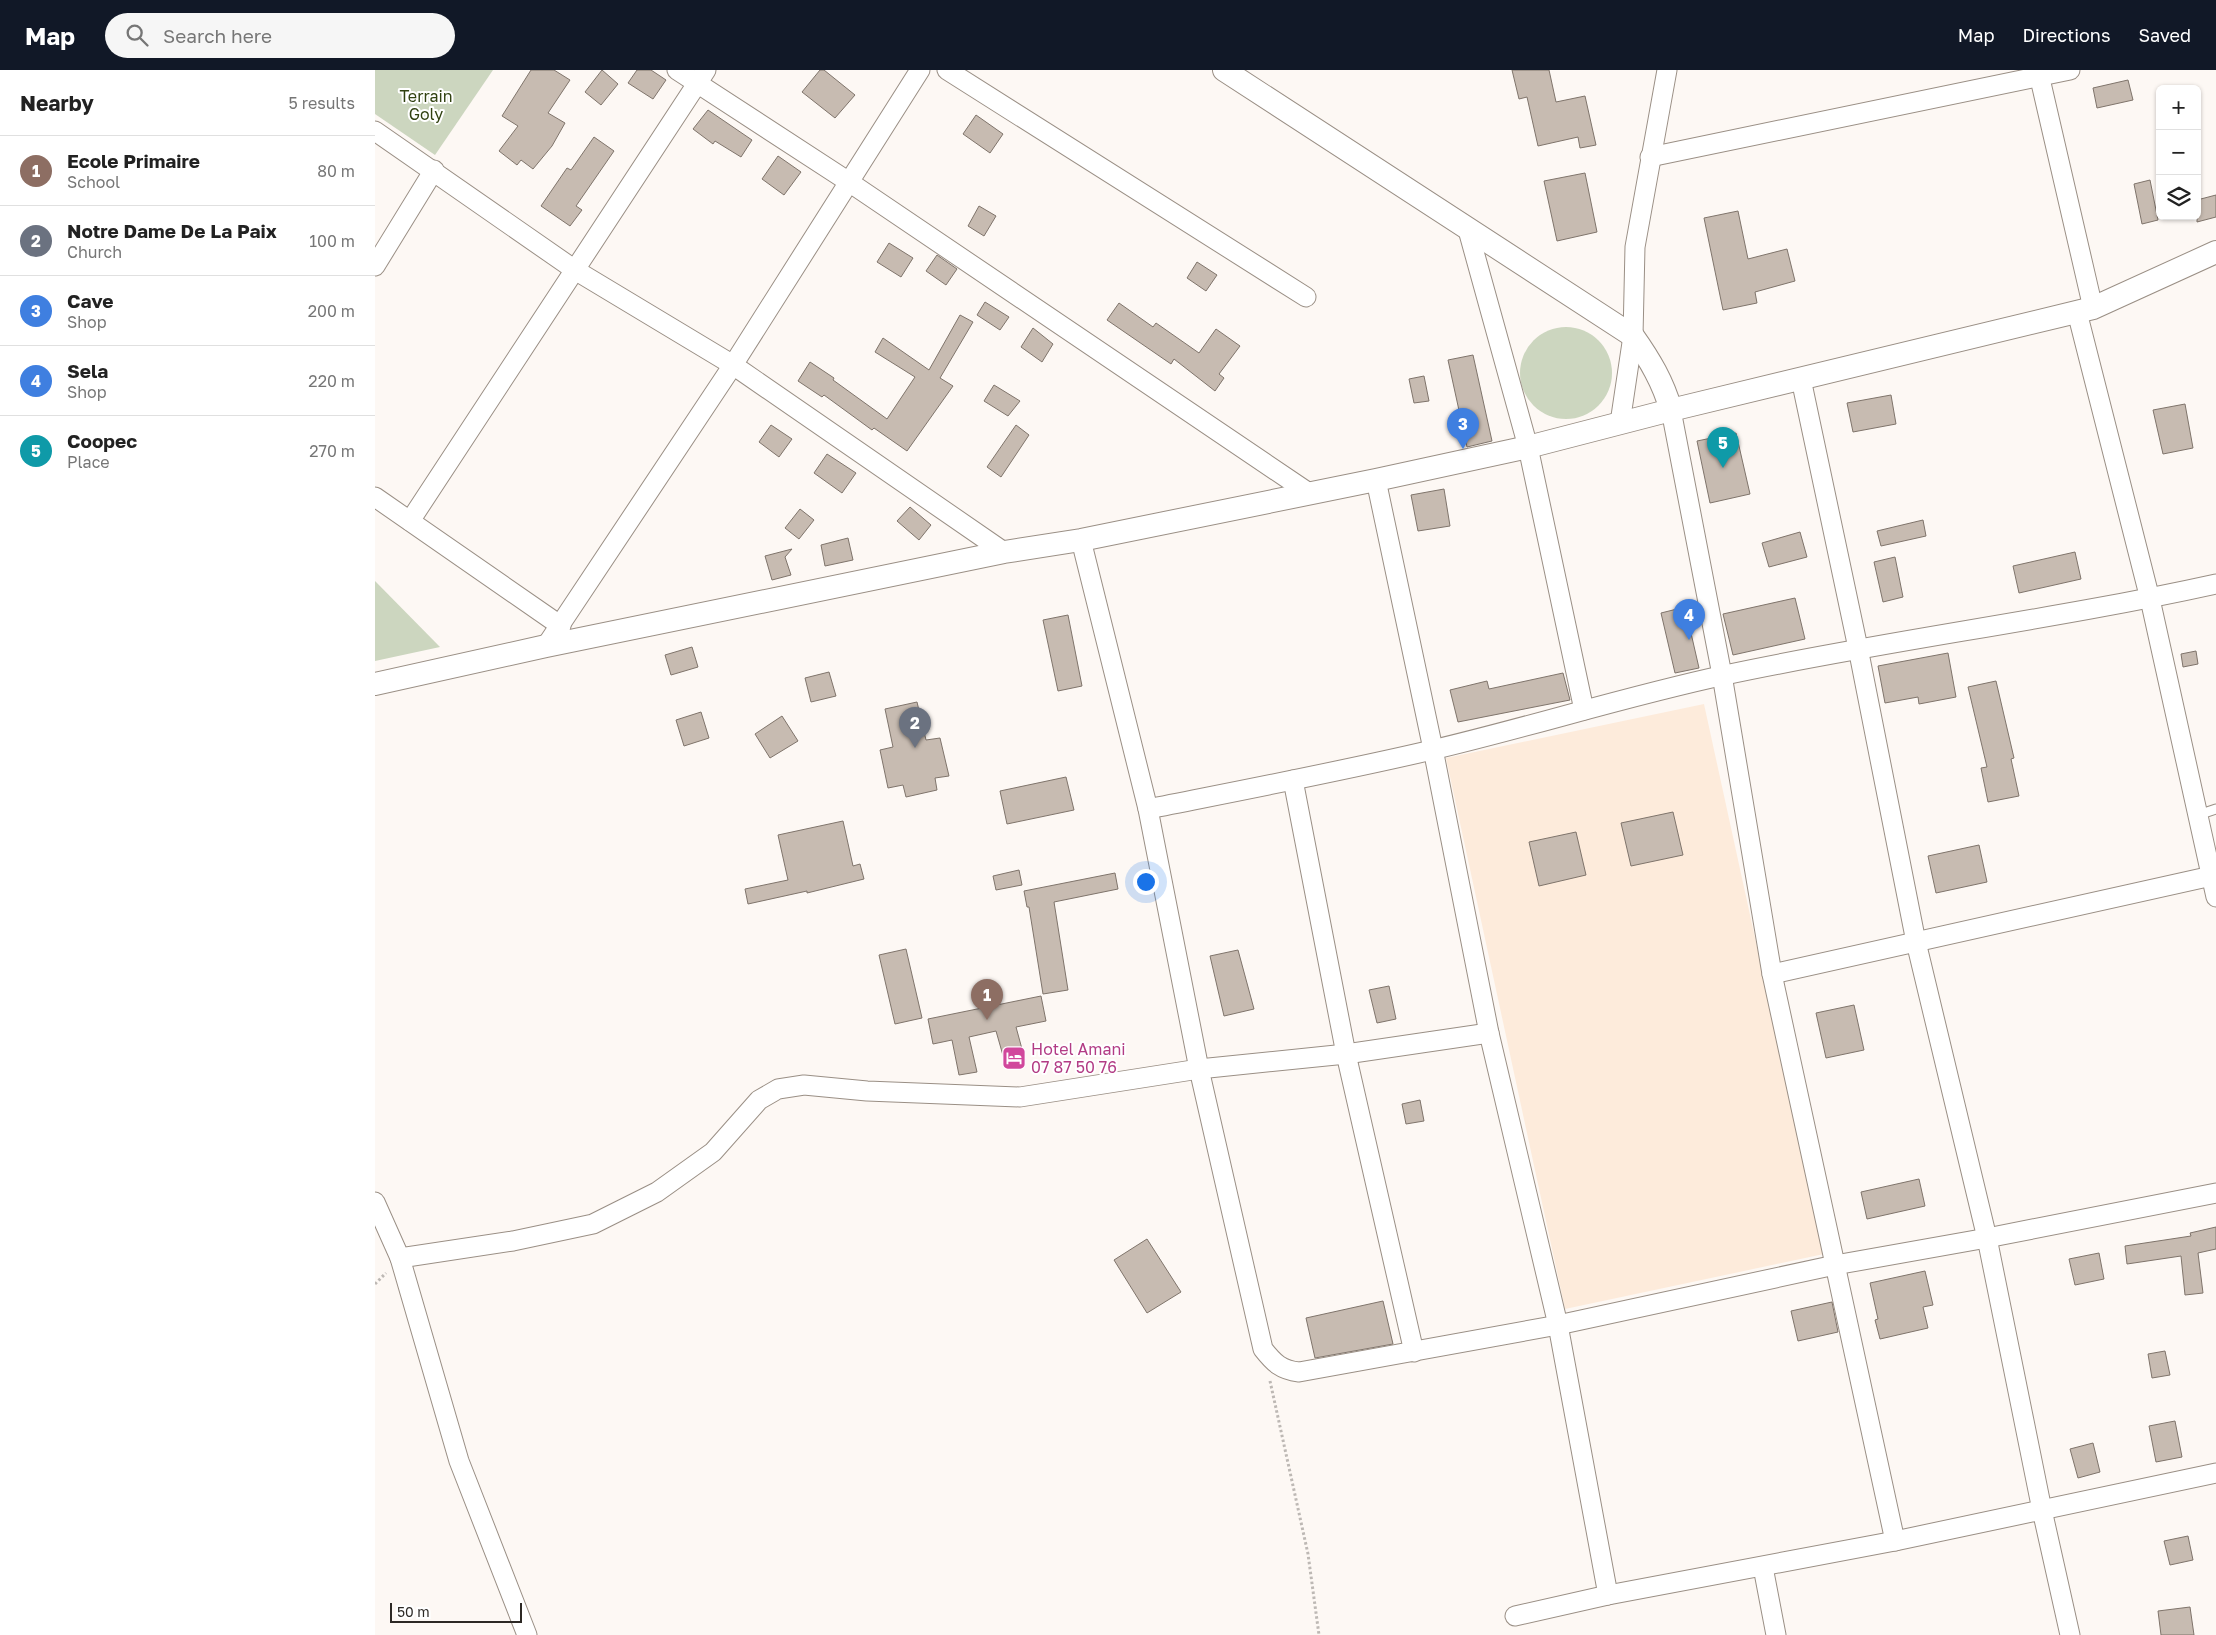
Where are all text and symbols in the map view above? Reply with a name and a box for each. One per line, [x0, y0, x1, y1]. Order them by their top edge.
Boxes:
search box [105, 13, 455, 58]
text: Map [25, 21, 75, 50]
icon: search [123, 21, 151, 49]
text: Search here [163, 24, 272, 47]
text: Map [1958, 24, 1994, 46]
text: Directions [2022, 24, 2110, 46]
text: Saved [2138, 24, 2191, 46]
map controls [2156, 85, 2201, 220]
button: + [2156, 85, 2201, 130]
park label: Terrain Goly [399, 86, 453, 124]
text: Nearby [20, 90, 94, 116]
text: 5 results [289, 93, 355, 113]
button: − [2156, 130, 2201, 175]
text: Ecole Primaire [67, 149, 200, 172]
text: 1 [32, 161, 40, 181]
text: 80 m [317, 161, 355, 181]
text: School [67, 172, 120, 192]
button: layers [2156, 175, 2201, 220]
text: Notre Dame De La Paix [67, 219, 277, 242]
text: 2 [31, 231, 41, 251]
text: 100 m [309, 231, 355, 251]
text: Church [67, 242, 122, 262]
text: Cave [67, 289, 113, 312]
text: 3 [31, 301, 41, 321]
text: 200 m [308, 301, 355, 321]
text: Shop [67, 312, 107, 332]
text: Sela [67, 359, 108, 382]
text: 4 [31, 371, 41, 391]
text: 220 m [308, 371, 355, 391]
text: Shop [67, 382, 107, 402]
pin: 3 [1447, 408, 1479, 449]
pin: 5 [1707, 427, 1739, 468]
text: Coopec [67, 429, 137, 452]
text: 5 [31, 441, 41, 461]
text: 270 m [309, 441, 355, 461]
text: Place [67, 452, 110, 472]
pin: 4 [1673, 599, 1705, 640]
pin: 2 [899, 707, 931, 748]
your location [1133, 869, 1159, 895]
pin: 1 [971, 979, 1003, 1020]
place label: Hotel Amani 07 87 50 76 [1031, 1039, 1126, 1077]
hotel icon: Hotel Amani 07 87 50 76 [1001, 1045, 1027, 1071]
scale bar [390, 1600, 523, 1623]
text: 50 m [397, 1603, 430, 1620]

